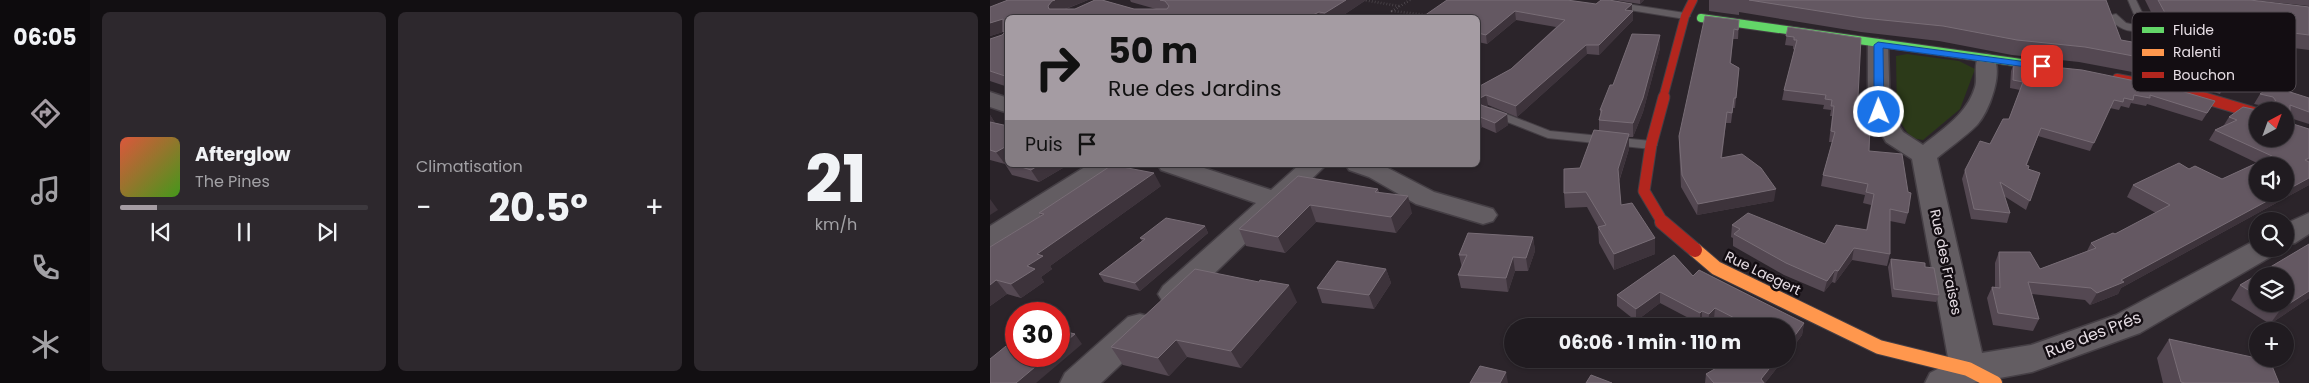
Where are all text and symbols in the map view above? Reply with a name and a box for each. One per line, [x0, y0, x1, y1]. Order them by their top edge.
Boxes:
legend [2132, 12, 2296, 92]
text: Fluide [2173, 20, 2214, 40]
text: 06:05 [13, 22, 77, 53]
text: 50 m [1108, 26, 1198, 75]
icon: right [1025, 35, 1090, 100]
text: Ralenti [2173, 42, 2221, 62]
pin [2021, 45, 2063, 87]
icon: arrive [2028, 52, 2056, 80]
text: Bouchon [2173, 65, 2235, 85]
text: Rue des Jardins [1108, 73, 1281, 104]
position arrow [1852, 85, 1904, 137]
icon: directions [28, 96, 63, 131]
north arrow [2249, 102, 2294, 148]
map controls [2249, 102, 2294, 367]
icon: arrive [1073, 130, 1101, 158]
text: Puis [1025, 131, 1063, 158]
text: 21 [805, 134, 867, 225]
text: Afterglow [195, 141, 290, 168]
text: Climatisation [416, 155, 523, 178]
button: sound [2249, 157, 2294, 202]
text: The Pines [195, 170, 270, 193]
icon: music [28, 173, 63, 208]
text: 20.5° [488, 181, 588, 234]
text: − [416, 188, 431, 227]
text: + [645, 188, 664, 227]
street label: Rue des Fraises [1925, 207, 1967, 317]
button: search [2249, 212, 2294, 257]
text: km/h [815, 213, 857, 236]
icon: previous [147, 218, 175, 246]
icon: pause [230, 218, 258, 246]
icon: next [313, 218, 341, 246]
street label: Rue Laegert [1722, 246, 1804, 300]
icon: phone [28, 250, 63, 285]
button: layers [2249, 267, 2294, 312]
speed limit sign: 30 [1005, 302, 1070, 367]
street label: Rue des Prés [2042, 306, 2144, 363]
button: + [2249, 322, 2294, 367]
icon: climate [28, 327, 63, 362]
text: 06:06 · 1 min · 110 m [1559, 329, 1741, 356]

